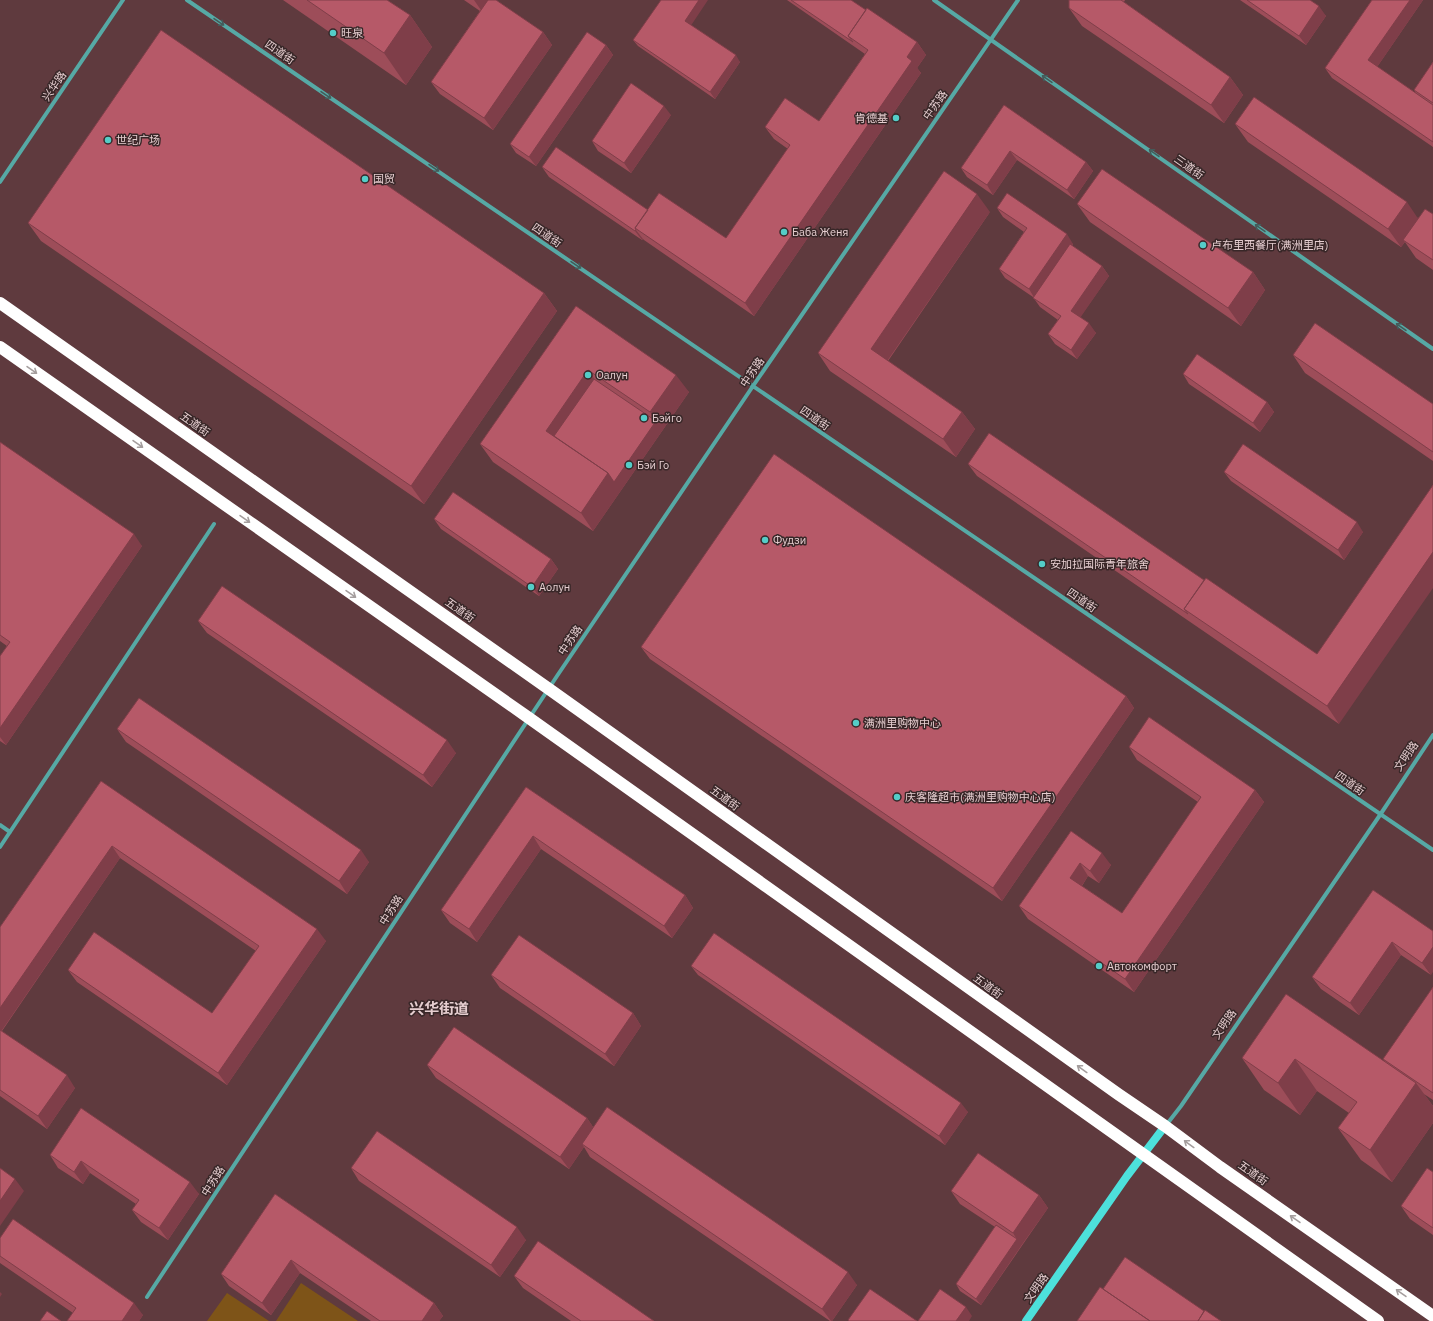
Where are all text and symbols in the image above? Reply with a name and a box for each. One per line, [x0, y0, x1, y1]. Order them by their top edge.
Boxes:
one-way arrow [213, 18, 224, 26]
place label: 旺泉 [341, 26, 364, 40]
marker: 旺泉 [328, 28, 338, 38]
street label: 四道街 [262, 37, 298, 67]
street label: 兴华路 [39, 68, 69, 104]
one-way arrow [1042, 75, 1053, 83]
street label: 中苏路 [920, 87, 950, 123]
one-way arrow [321, 91, 332, 99]
place label: 肯德基 [855, 111, 888, 125]
marker: 肯德基 [891, 113, 901, 123]
place label: 世纪广场 [116, 133, 160, 147]
marker: 世纪广场 [103, 135, 113, 145]
one-way arrow [1149, 149, 1160, 157]
street label: 三道街 [1171, 152, 1207, 182]
one-way arrow [428, 165, 440, 173]
place label: 国贸 [373, 172, 395, 186]
marker: 国贸 [360, 174, 370, 184]
street label: 四道街 [529, 220, 565, 250]
one-way arrow [1255, 224, 1266, 232]
place label: Баба Женя [792, 225, 848, 239]
marker: Баба Женя [779, 227, 789, 237]
place label: 卢布里西餐厅(满洲里店) [1211, 238, 1328, 252]
marker: 卢布里西餐厅(满洲里店) [1198, 240, 1208, 250]
one-way arrow [570, 261, 581, 269]
one-way arrow [1396, 323, 1407, 331]
street label: 中苏路 [737, 354, 767, 390]
one-way arrow [26, 366, 37, 374]
place label: Оалун [596, 368, 628, 382]
marker: Оалун [583, 370, 593, 380]
street label: 四道街 [797, 403, 833, 433]
street label: 五道街 [177, 409, 213, 439]
place label: Бэйго [652, 411, 682, 425]
marker: Бэйго [639, 413, 649, 423]
one-way arrow [133, 440, 144, 448]
place label: Бэй Го [637, 458, 669, 472]
marker: Бэй Го [624, 460, 634, 470]
one-way arrow [239, 515, 250, 523]
place label: Фудзи [773, 533, 806, 547]
marker: Фудзи [760, 535, 770, 545]
place label: 安加拉国际青年旅舍 [1050, 557, 1149, 571]
marker: 安加拉国际青年旅舍 [1037, 559, 1047, 569]
place label: Аолун [539, 580, 570, 594]
marker: Аолун [526, 582, 536, 592]
street label: 四道街 [1064, 585, 1100, 615]
one-way arrow [345, 590, 356, 598]
street label: 五道街 [442, 595, 478, 625]
street label: 中苏路 [555, 622, 585, 658]
place label: 满洲里购物中心 [864, 716, 941, 730]
marker: 满洲里购物中心 [851, 718, 861, 728]
street label: 文明路 [1391, 738, 1421, 774]
street label: 四道街 [1332, 768, 1368, 798]
street label: 五道街 [708, 783, 742, 813]
place label: 庆客隆超市(满洲里购物中心店) [905, 790, 1055, 804]
marker: 庆客隆超市(满洲里购物中心店) [892, 792, 902, 802]
street label: 中苏路 [376, 892, 406, 928]
place label: Автокомфорт [1107, 959, 1177, 973]
marker: Автокомфорт [1094, 961, 1104, 971]
street label: 五道街 [971, 971, 1005, 1001]
district label: 兴华街道 [409, 999, 469, 1018]
street label: 文明路 [1209, 1006, 1239, 1042]
one-way arrow [1077, 1065, 1088, 1073]
one-way arrow [1183, 1139, 1194, 1148]
street label: 五道街 [1235, 1158, 1271, 1188]
street label: 中苏路 [198, 1163, 228, 1199]
one-way arrow [1289, 1215, 1300, 1223]
street label: 文明路 [1021, 1270, 1051, 1306]
one-way arrow [1396, 1289, 1407, 1298]

